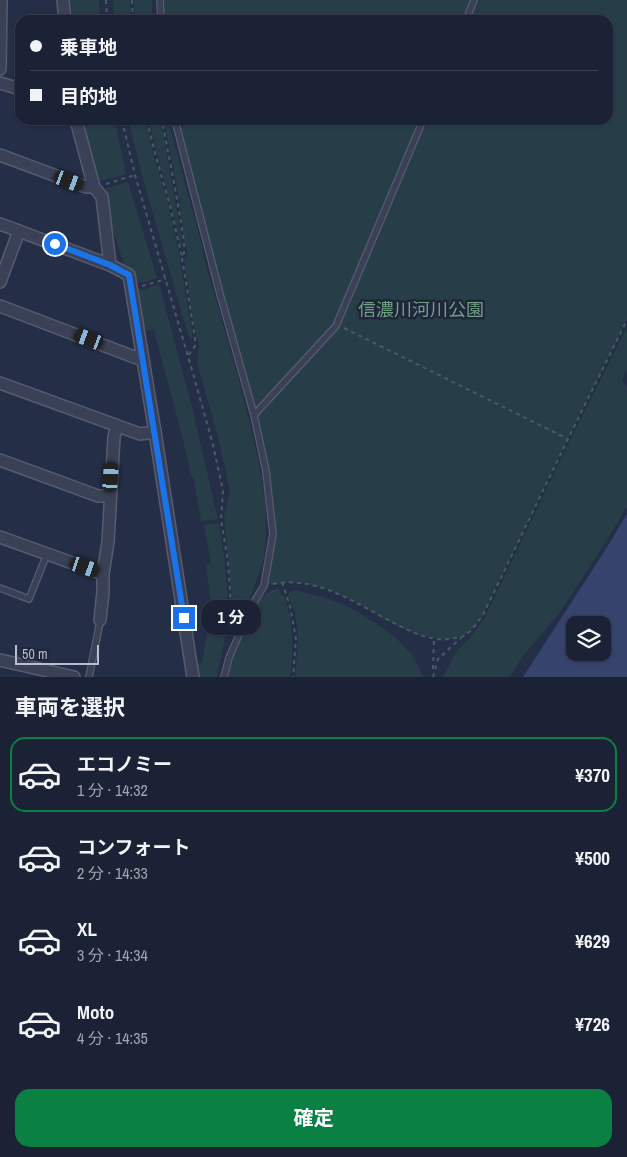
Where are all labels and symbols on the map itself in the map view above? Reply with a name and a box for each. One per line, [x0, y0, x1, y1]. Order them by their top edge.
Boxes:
car [52, 169, 85, 193]
route start [44, 233, 66, 255]
park label: 信濃川河川公園 [358, 297, 484, 322]
car [72, 327, 105, 351]
car [102, 462, 119, 492]
car [68, 555, 101, 579]
callout: 1 分 [202, 600, 262, 636]
route end [173, 607, 195, 629]
scale bar [15, 642, 99, 665]

